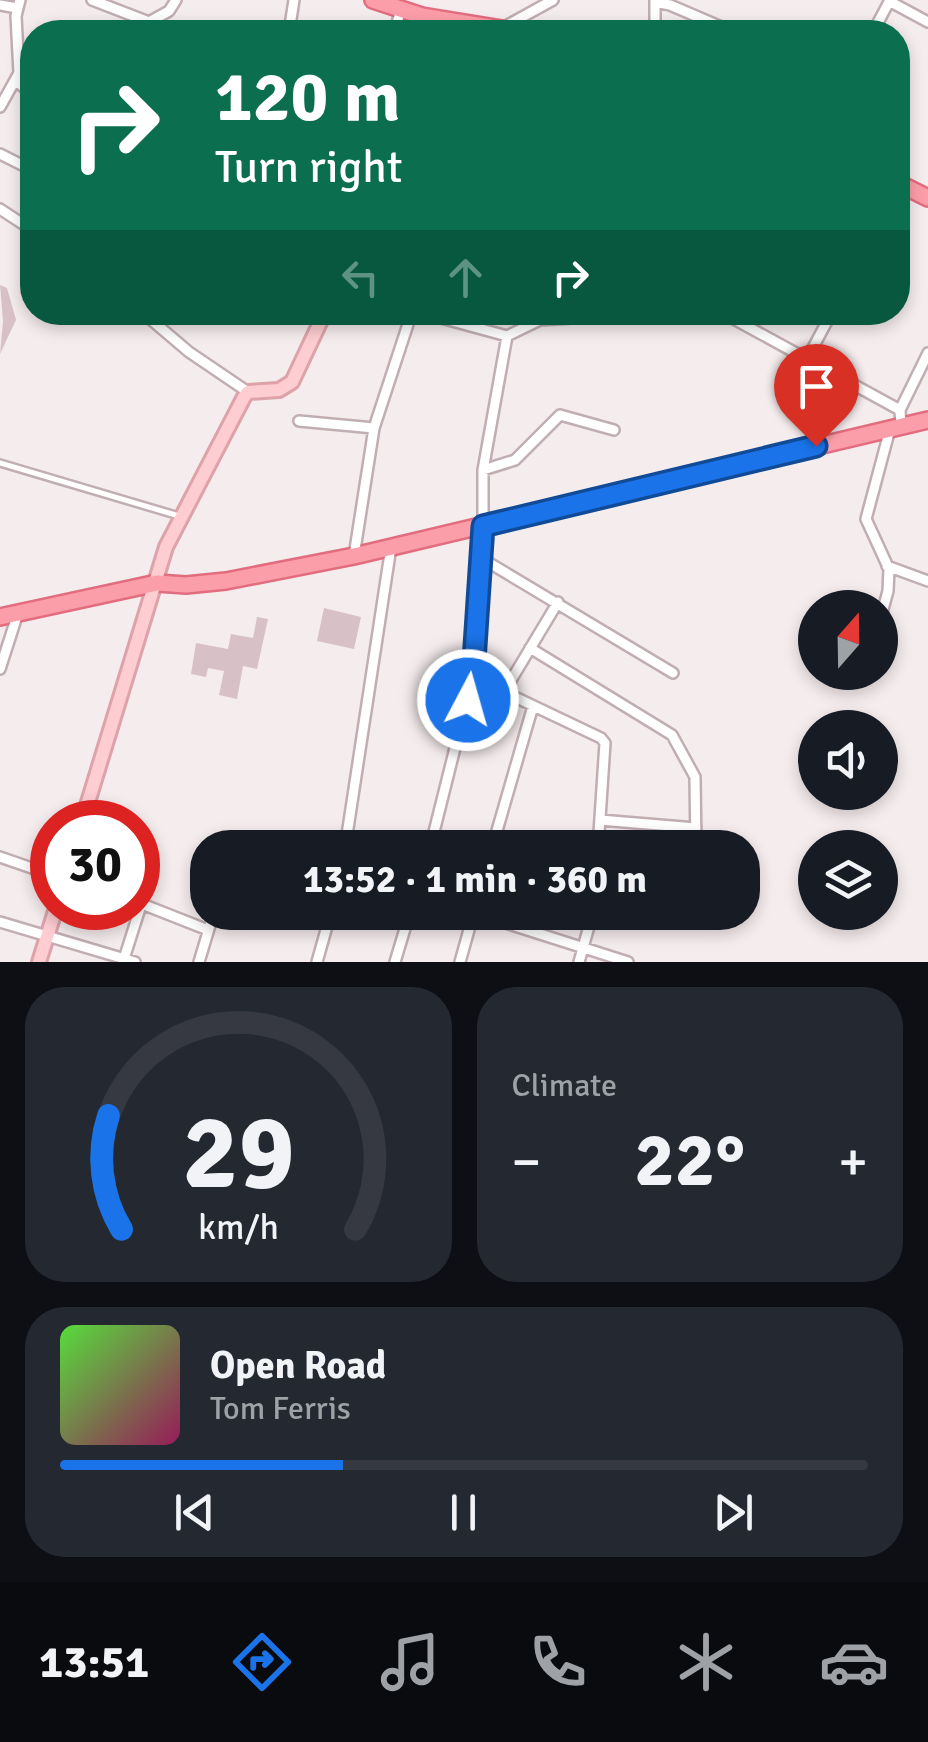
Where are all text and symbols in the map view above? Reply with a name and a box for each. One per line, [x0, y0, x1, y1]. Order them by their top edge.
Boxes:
text: 120 m [215, 54, 400, 140]
icon: right [50, 60, 180, 190]
text: Turn right [215, 140, 403, 195]
icon: left [333, 250, 388, 305]
icon: ahead [438, 250, 493, 305]
icon: right [543, 250, 598, 305]
pin [774, 344, 859, 447]
icon: arrive [789, 359, 844, 414]
north arrow [798, 590, 898, 690]
map controls [798, 590, 898, 930]
position arrow [416, 648, 520, 752]
button: sound [798, 710, 898, 810]
speed limit sign: 30 [30, 800, 160, 930]
button: layers [798, 830, 898, 930]
text: 13:52 · 1 min · 360 m [303, 856, 647, 903]
text: Climate [512, 1066, 617, 1105]
text: 29 [182, 1089, 294, 1217]
text: 22° [634, 1114, 745, 1207]
text: − [512, 1128, 541, 1196]
text: + [838, 1128, 868, 1196]
text: km/h [198, 1205, 279, 1249]
text: Open Road [210, 1342, 386, 1389]
text: Tom Ferris [210, 1389, 351, 1428]
icon: previous [167, 1485, 222, 1540]
icon: pause [436, 1485, 491, 1540]
icon: next [706, 1485, 761, 1540]
icon: directions [227, 1627, 297, 1697]
icon: music [375, 1627, 445, 1697]
icon: phone [523, 1627, 593, 1697]
icon: climate [671, 1627, 741, 1697]
icon: car [819, 1627, 889, 1697]
text: 13:51 [39, 1635, 149, 1690]

